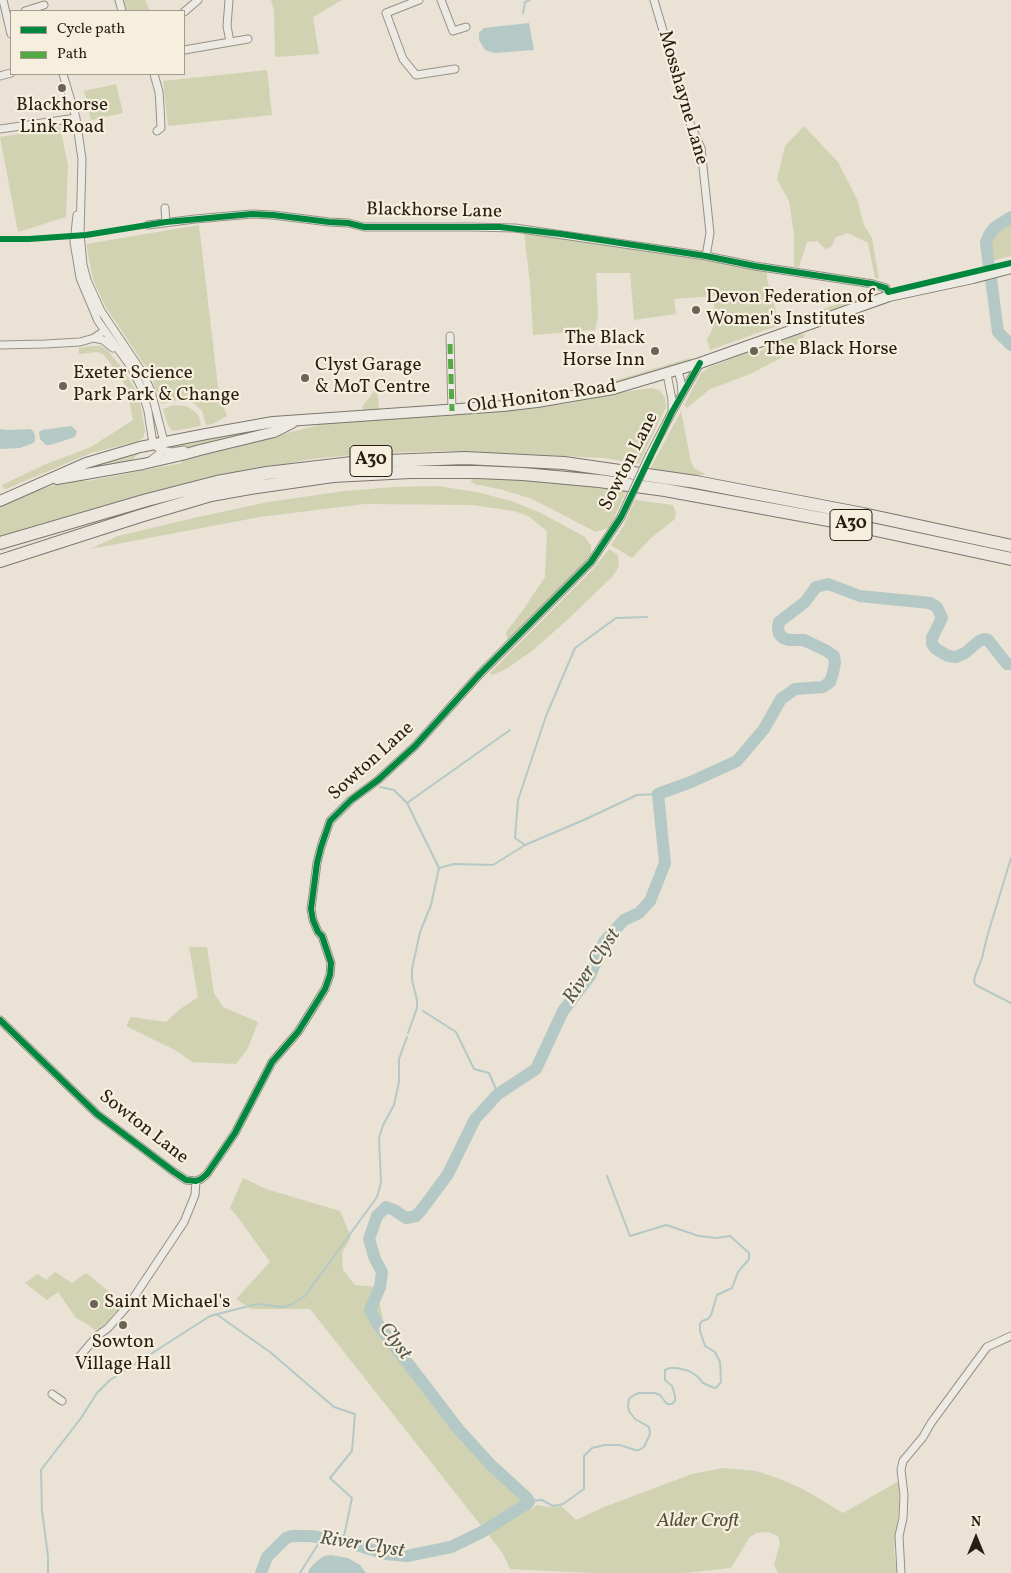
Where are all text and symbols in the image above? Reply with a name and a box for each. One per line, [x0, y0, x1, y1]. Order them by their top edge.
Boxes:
legend [10, 10, 185, 75]
text: Cycle path [57, 19, 125, 40]
street label: Mosshayne Lane [652, 28, 712, 168]
text: Path [57, 44, 87, 65]
marker: Blackhorse Link Road [56, 82, 68, 94]
place label: Blackhorse Link Road [16, 96, 108, 140]
street label: Blackhorse Lane [366, 199, 502, 225]
place label: Devon Federation of Women's Institutes [706, 288, 874, 332]
marker: Devon Federation of Women's Institutes [690, 304, 702, 316]
place label: The Black Horse Inn [562, 329, 645, 373]
place label: The Black Horse [764, 340, 898, 362]
marker: The Black Horse Inn [649, 345, 661, 357]
marker: The Black Horse [748, 345, 760, 357]
place label: Clyst Garage & MoT Centre [315, 356, 430, 400]
place label: Exeter Science Park Park & Change [73, 364, 239, 408]
marker: Clyst Garage & MoT Centre [299, 372, 311, 384]
street label: Old Honiton Road [466, 376, 618, 420]
marker: Exeter Science Park Park & Change [57, 380, 69, 392]
street label: Sowton Lane [595, 409, 665, 515]
road number: A30 [350, 446, 392, 476]
road number: A30 [830, 510, 872, 540]
street label: Sowton Lane [325, 718, 419, 806]
water label: River Clyst [559, 925, 627, 1009]
street label: Sowton Lane [94, 1086, 192, 1170]
place label: Saint Michael's [104, 1293, 230, 1315]
marker: Saint Michael's [88, 1298, 100, 1310]
marker: Sowton Village Hall [117, 1319, 129, 1331]
water label: Clyst [372, 1319, 416, 1365]
place label: Sowton Village Hall [75, 1333, 171, 1377]
park label: Alder Croft [657, 1512, 739, 1534]
north arrow [951, 1513, 1001, 1563]
text: N [971, 1513, 981, 1532]
water label: River Clyst [318, 1527, 406, 1565]

